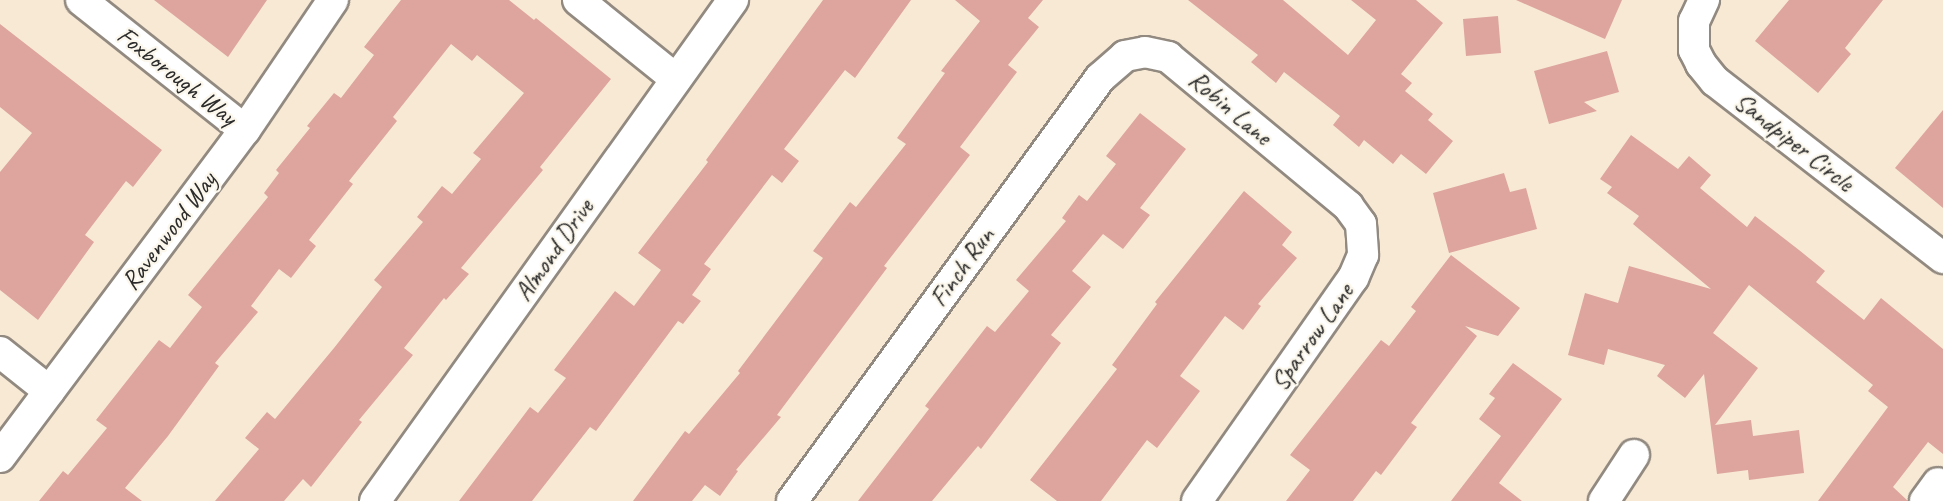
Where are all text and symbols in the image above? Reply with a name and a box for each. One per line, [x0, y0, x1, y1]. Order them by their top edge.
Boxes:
street label: Foxborough Way [111, 19, 243, 133]
street label: Robin Lane [1182, 64, 1278, 152]
street label: Sandpiper Circle [1728, 86, 1860, 198]
street label: Ravenwood Way [114, 166, 224, 296]
street label: Almond Drive [508, 193, 600, 307]
street label: Finch Run [923, 221, 1001, 313]
street label: Sparrow Lane [1264, 277, 1360, 397]

